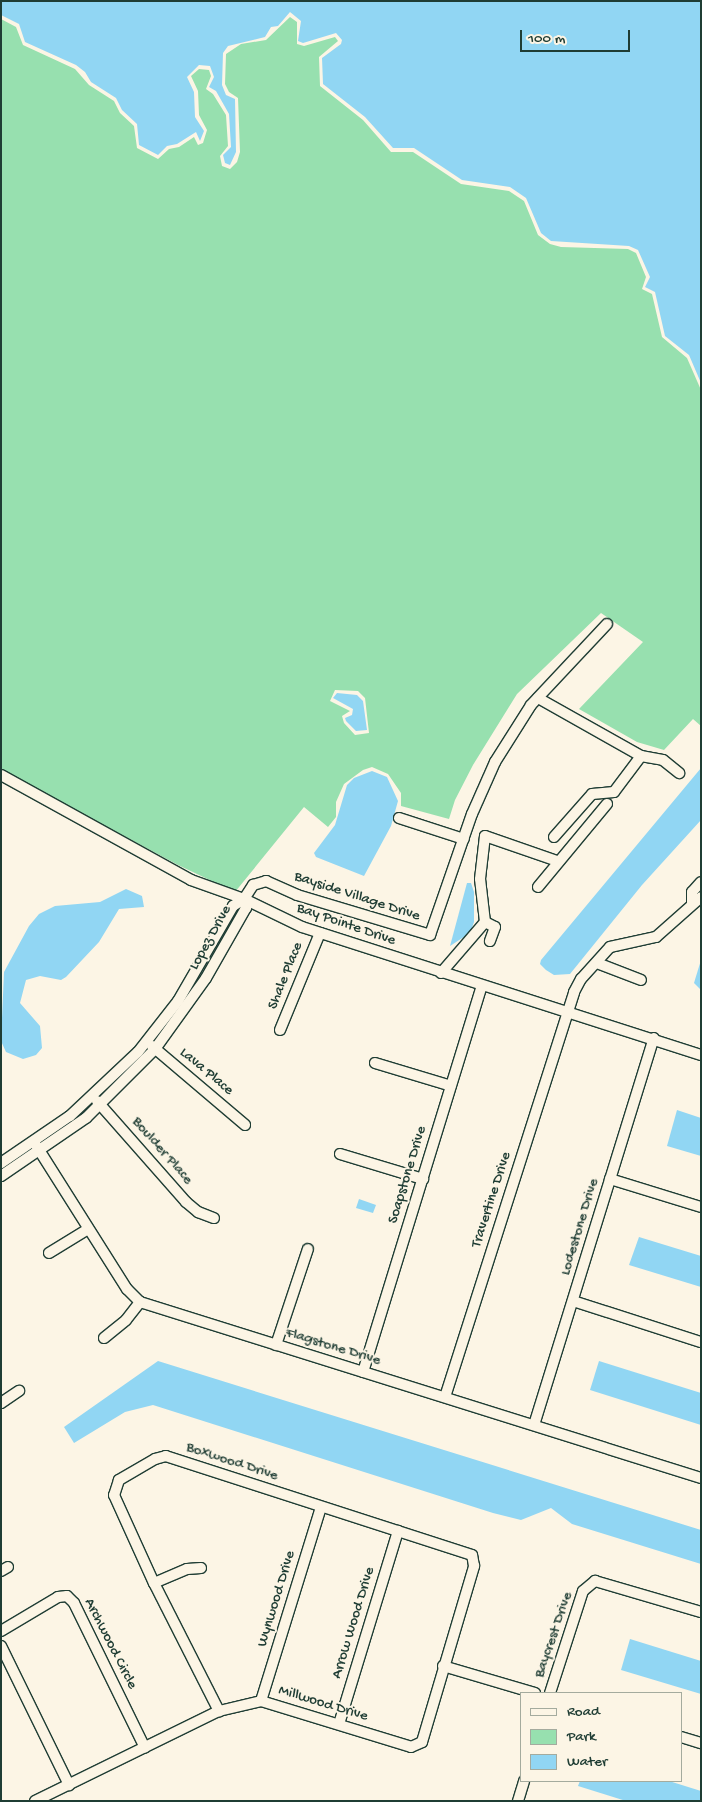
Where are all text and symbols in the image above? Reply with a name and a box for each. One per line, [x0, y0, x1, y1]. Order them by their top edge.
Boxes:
scale bar [522, 20, 632, 52]
text: 100 m [528, 30, 565, 48]
street label: Bayside Village Drive [292, 868, 422, 926]
street label: Bay Pointe Drive [294, 900, 398, 950]
street label: Lopez Drive [186, 902, 236, 974]
street label: Shale Place [264, 940, 308, 1012]
street label: Lava Place [175, 1044, 237, 1100]
street label: Boulder Place [128, 1113, 196, 1189]
street label: Soapstone Drive [385, 1124, 431, 1226]
street label: Travertine Drive [468, 1150, 516, 1250]
street label: Lodestone Drive [557, 1176, 603, 1278]
street label: Flagstone Drive [283, 1324, 383, 1370]
street label: Boxwood Drive [184, 1439, 280, 1485]
street label: Wynwood Drive [254, 1549, 300, 1649]
street label: Arrow Wood Drive [328, 1565, 380, 1681]
street label: Baycrest Drive [531, 1590, 577, 1680]
street label: Archwood Circle [79, 1596, 141, 1692]
street label: Millwood Drive [276, 1682, 370, 1726]
legend [520, 1692, 682, 1782]
text: Road [567, 1703, 600, 1721]
text: Park [567, 1728, 596, 1746]
text: Water [567, 1753, 607, 1771]

